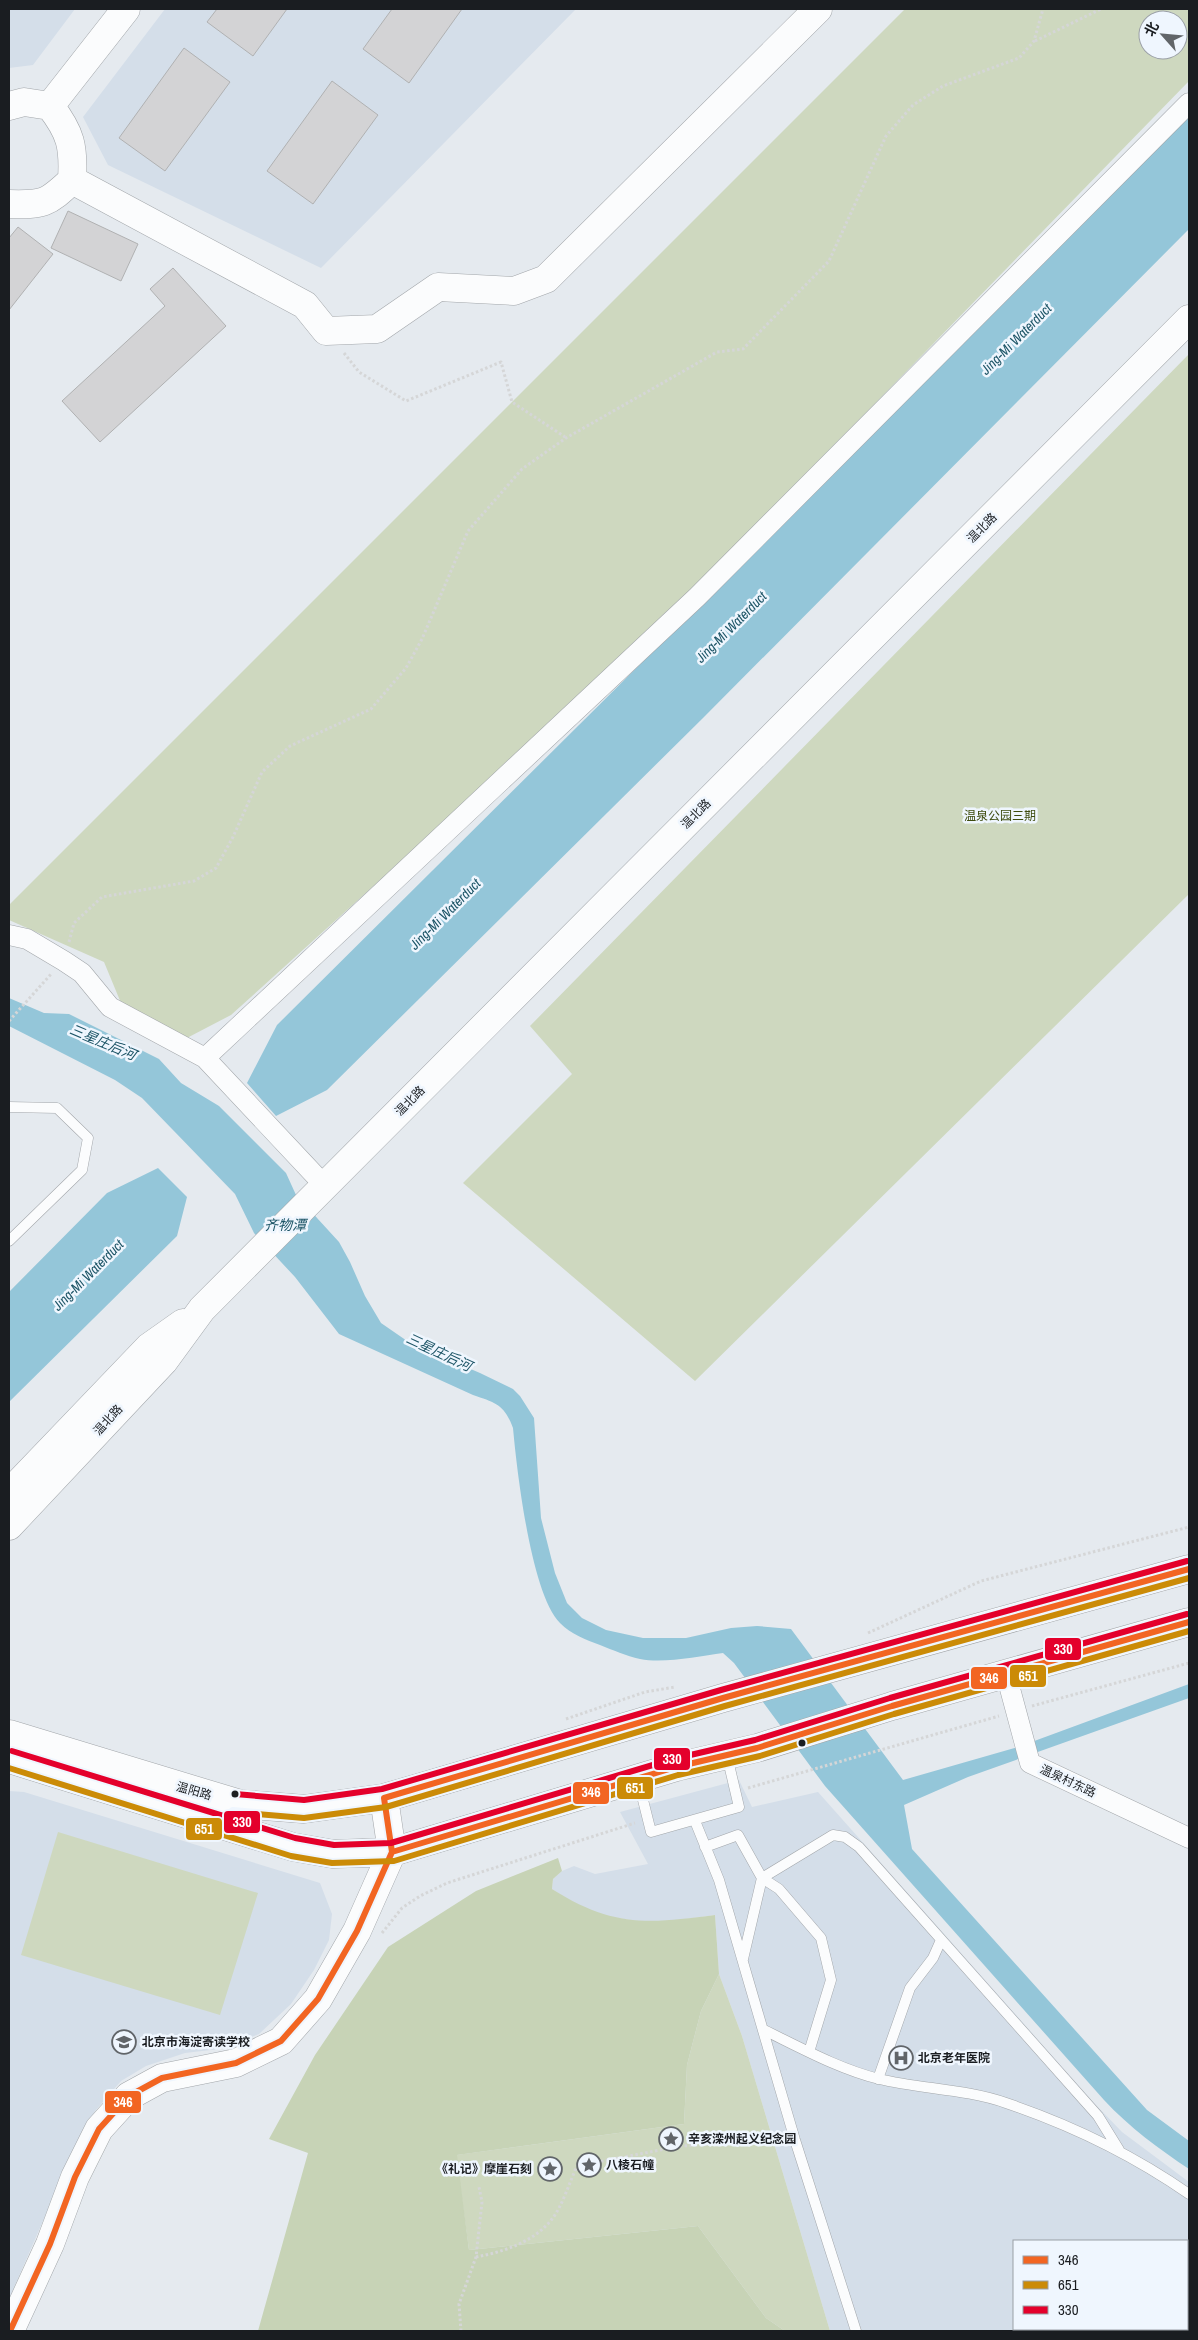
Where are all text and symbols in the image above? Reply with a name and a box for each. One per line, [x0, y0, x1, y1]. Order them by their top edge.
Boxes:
north arrow [1138, 10, 1188, 60]
text: 北 [1140, 19, 1163, 39]
water label: Jing-Mi Waterduct [976, 299, 1056, 379]
street label: 温北路 [964, 510, 1000, 546]
water label: Jing-Mi Waterduct [691, 587, 771, 667]
street label: 温北路 [678, 796, 714, 832]
park label: 温泉公园三期 [964, 808, 1036, 824]
water label: Jing-Mi Waterduct [405, 874, 485, 954]
water label: 三星庄后河 [67, 1020, 141, 1065]
street label: 温北路 [392, 1083, 428, 1119]
water label: 齐物潭 [264, 1216, 309, 1234]
water label: Jing-Mi Waterduct [48, 1235, 128, 1315]
water label: 三星庄后河 [403, 1329, 477, 1376]
street label: 温北路 [90, 1401, 126, 1439]
line badge: 330 [1044, 1637, 1082, 1661]
text: 330 [1053, 1640, 1073, 1658]
line badge: 651 [1009, 1664, 1047, 1688]
line badge: 346 [970, 1666, 1008, 1690]
text: 651 [1018, 1667, 1038, 1685]
text: 346 [979, 1669, 999, 1687]
unlabelled marker [797, 1738, 807, 1748]
line badge: 330 [653, 1747, 691, 1771]
text: 330 [662, 1750, 682, 1768]
street label: 温泉村东路 [1037, 1761, 1099, 1801]
line badge: 651 [616, 1776, 654, 1800]
street label: 温阳路 [174, 1778, 214, 1804]
text: 651 [625, 1779, 645, 1797]
line badge: 346 [572, 1781, 610, 1805]
text: 346 [581, 1783, 601, 1801]
unlabelled marker [230, 1789, 240, 1799]
line badge: 330 [223, 1810, 261, 1834]
text: 330 [232, 1813, 252, 1831]
line badge: 651 [185, 1817, 223, 1841]
text: 651 [194, 1820, 214, 1838]
school or university icon: 北京市海淀寄读学校 [111, 2029, 137, 2055]
place label: 北京市海淀寄读学校 [142, 2034, 250, 2050]
hospital icon: 北京老年医院 [888, 2045, 914, 2071]
place label: 北京老年医院 [918, 2050, 990, 2066]
line badge: 346 [104, 2090, 142, 2114]
text: 346 [113, 2093, 133, 2111]
place icon: 辛亥滦州起义纪念园 [658, 2126, 684, 2152]
place label: 辛亥滦州起义纪念园 [688, 2131, 796, 2147]
place icon: 八棱石幢 [576, 2152, 602, 2178]
place icon: 《礼记》摩崖石刻 [537, 2156, 563, 2182]
place label: 八棱石幢 [606, 2157, 654, 2173]
place label: 《礼记》摩崖石刻 [436, 2161, 532, 2177]
legend [1013, 2240, 1188, 2330]
text: 346 [1058, 2249, 1079, 2270]
text: 651 [1058, 2274, 1079, 2295]
text: 330 [1058, 2299, 1079, 2320]

